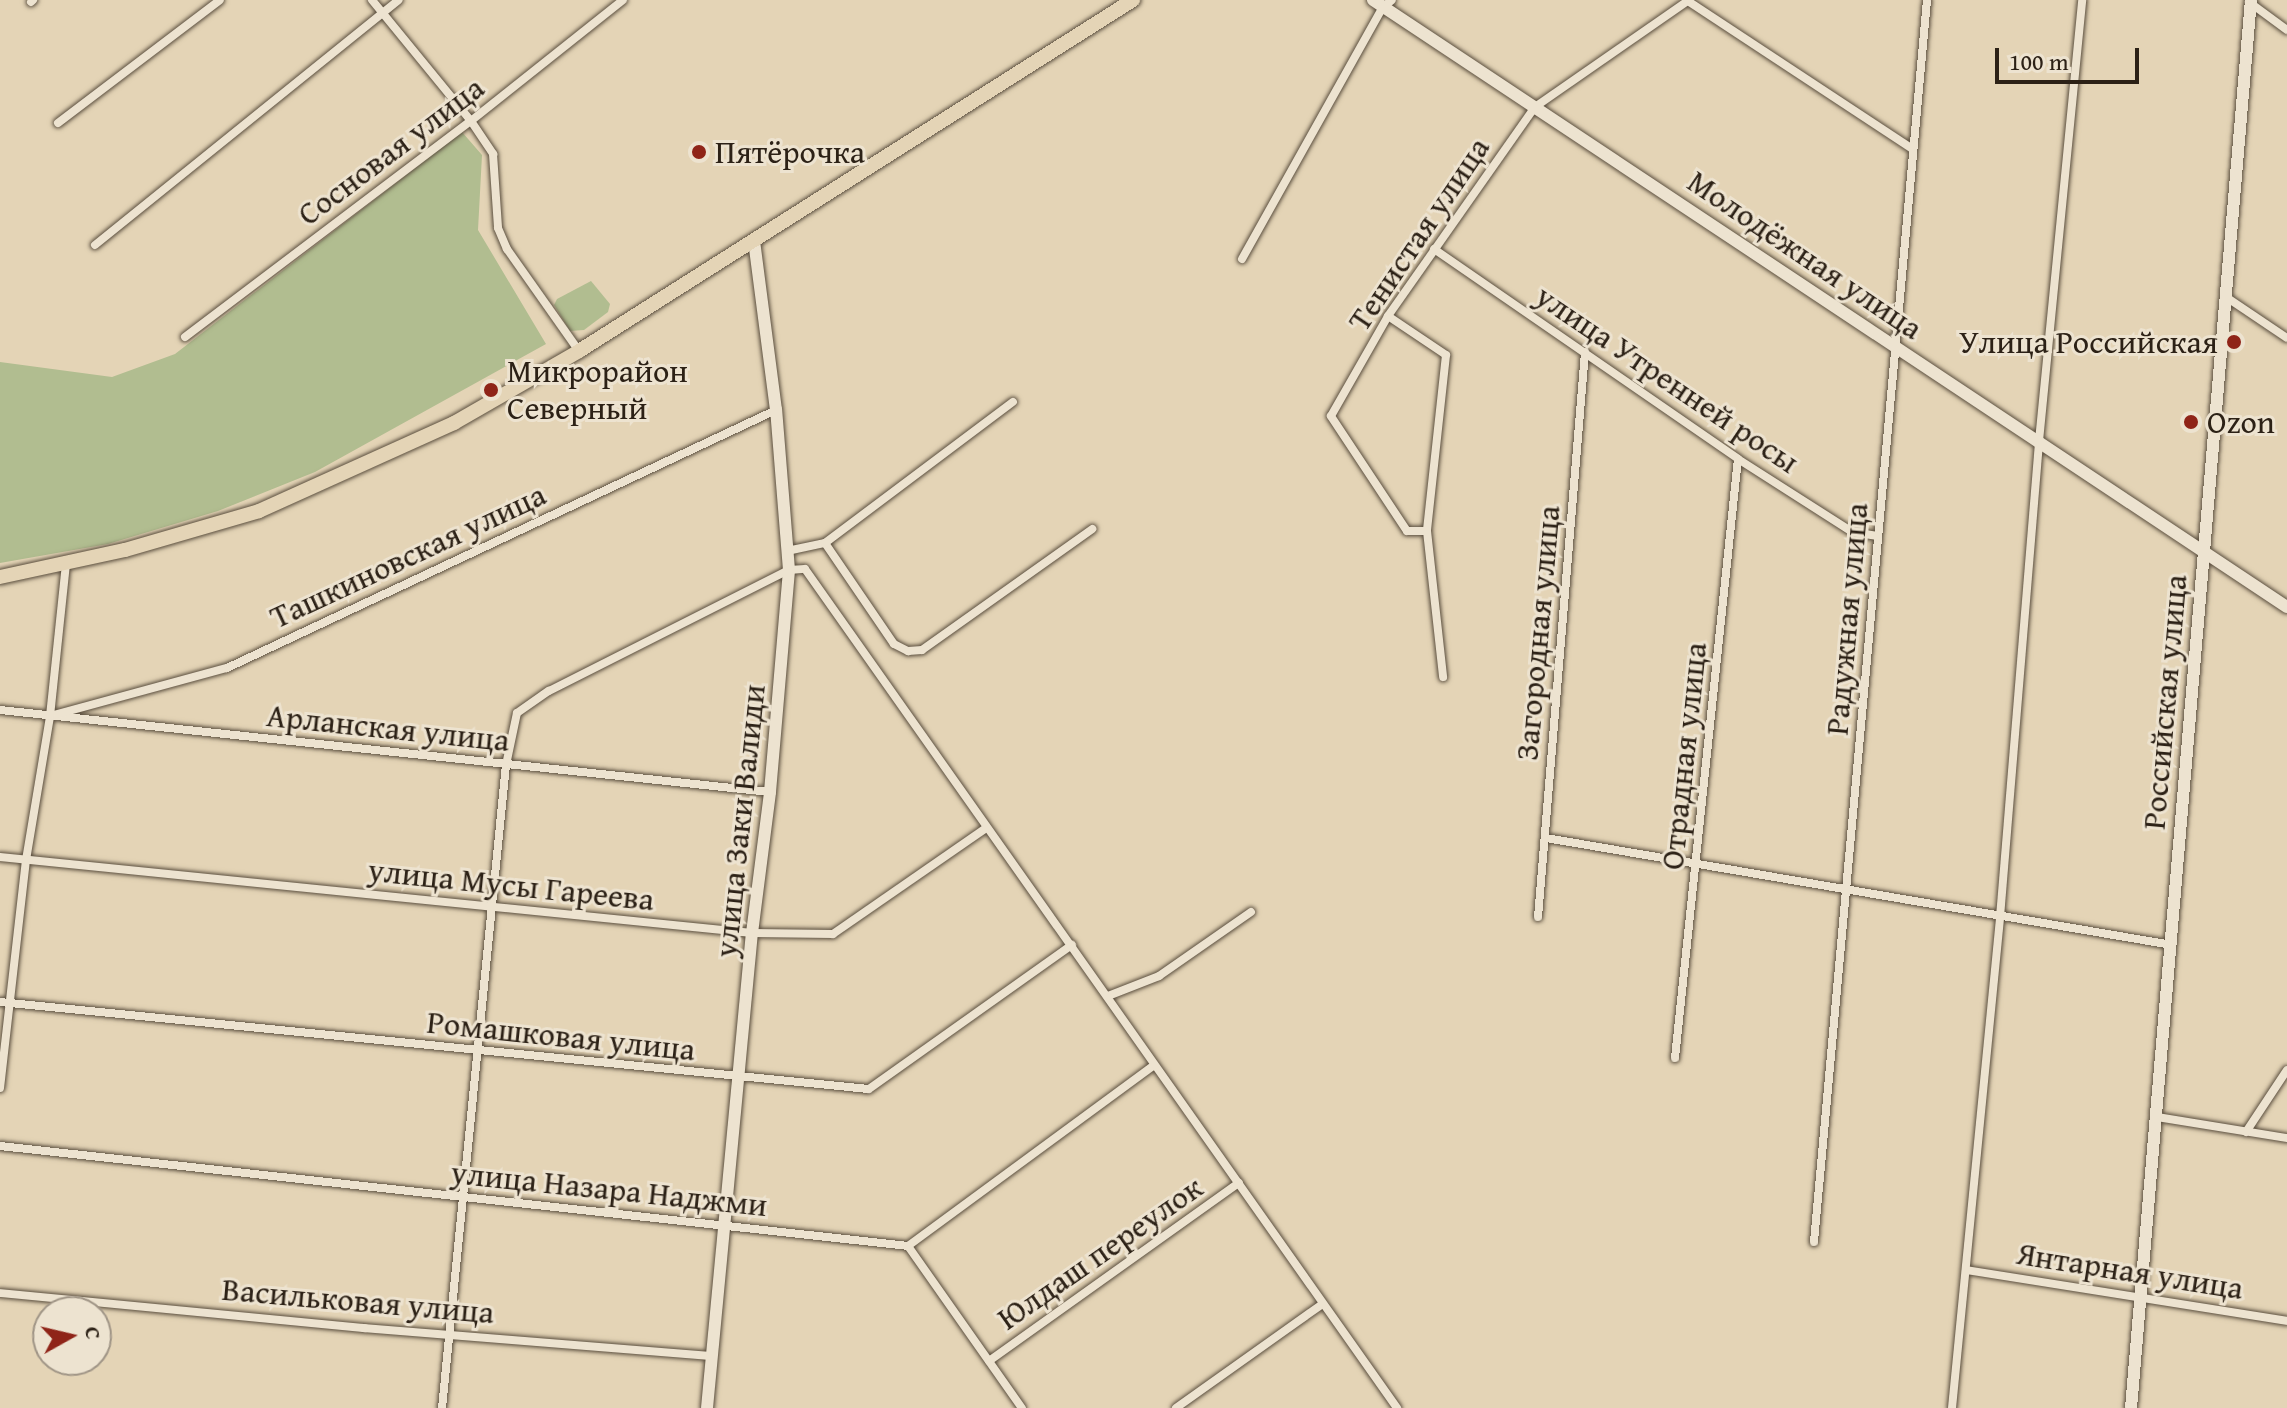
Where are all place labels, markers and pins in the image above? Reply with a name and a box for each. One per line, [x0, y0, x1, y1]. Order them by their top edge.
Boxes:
place label: Пятёрочка [715, 133, 865, 171]
marker: Пятёрочка [690, 143, 708, 161]
place label: Улица Российская [1959, 323, 2218, 361]
marker: Улица Российская [2225, 333, 2243, 351]
place label: Микрорайон Северный [507, 353, 688, 428]
marker: Микрорайон Северный [482, 381, 500, 399]
place label: Ozon [2207, 403, 2275, 441]
marker: Ozon [2182, 413, 2200, 431]

